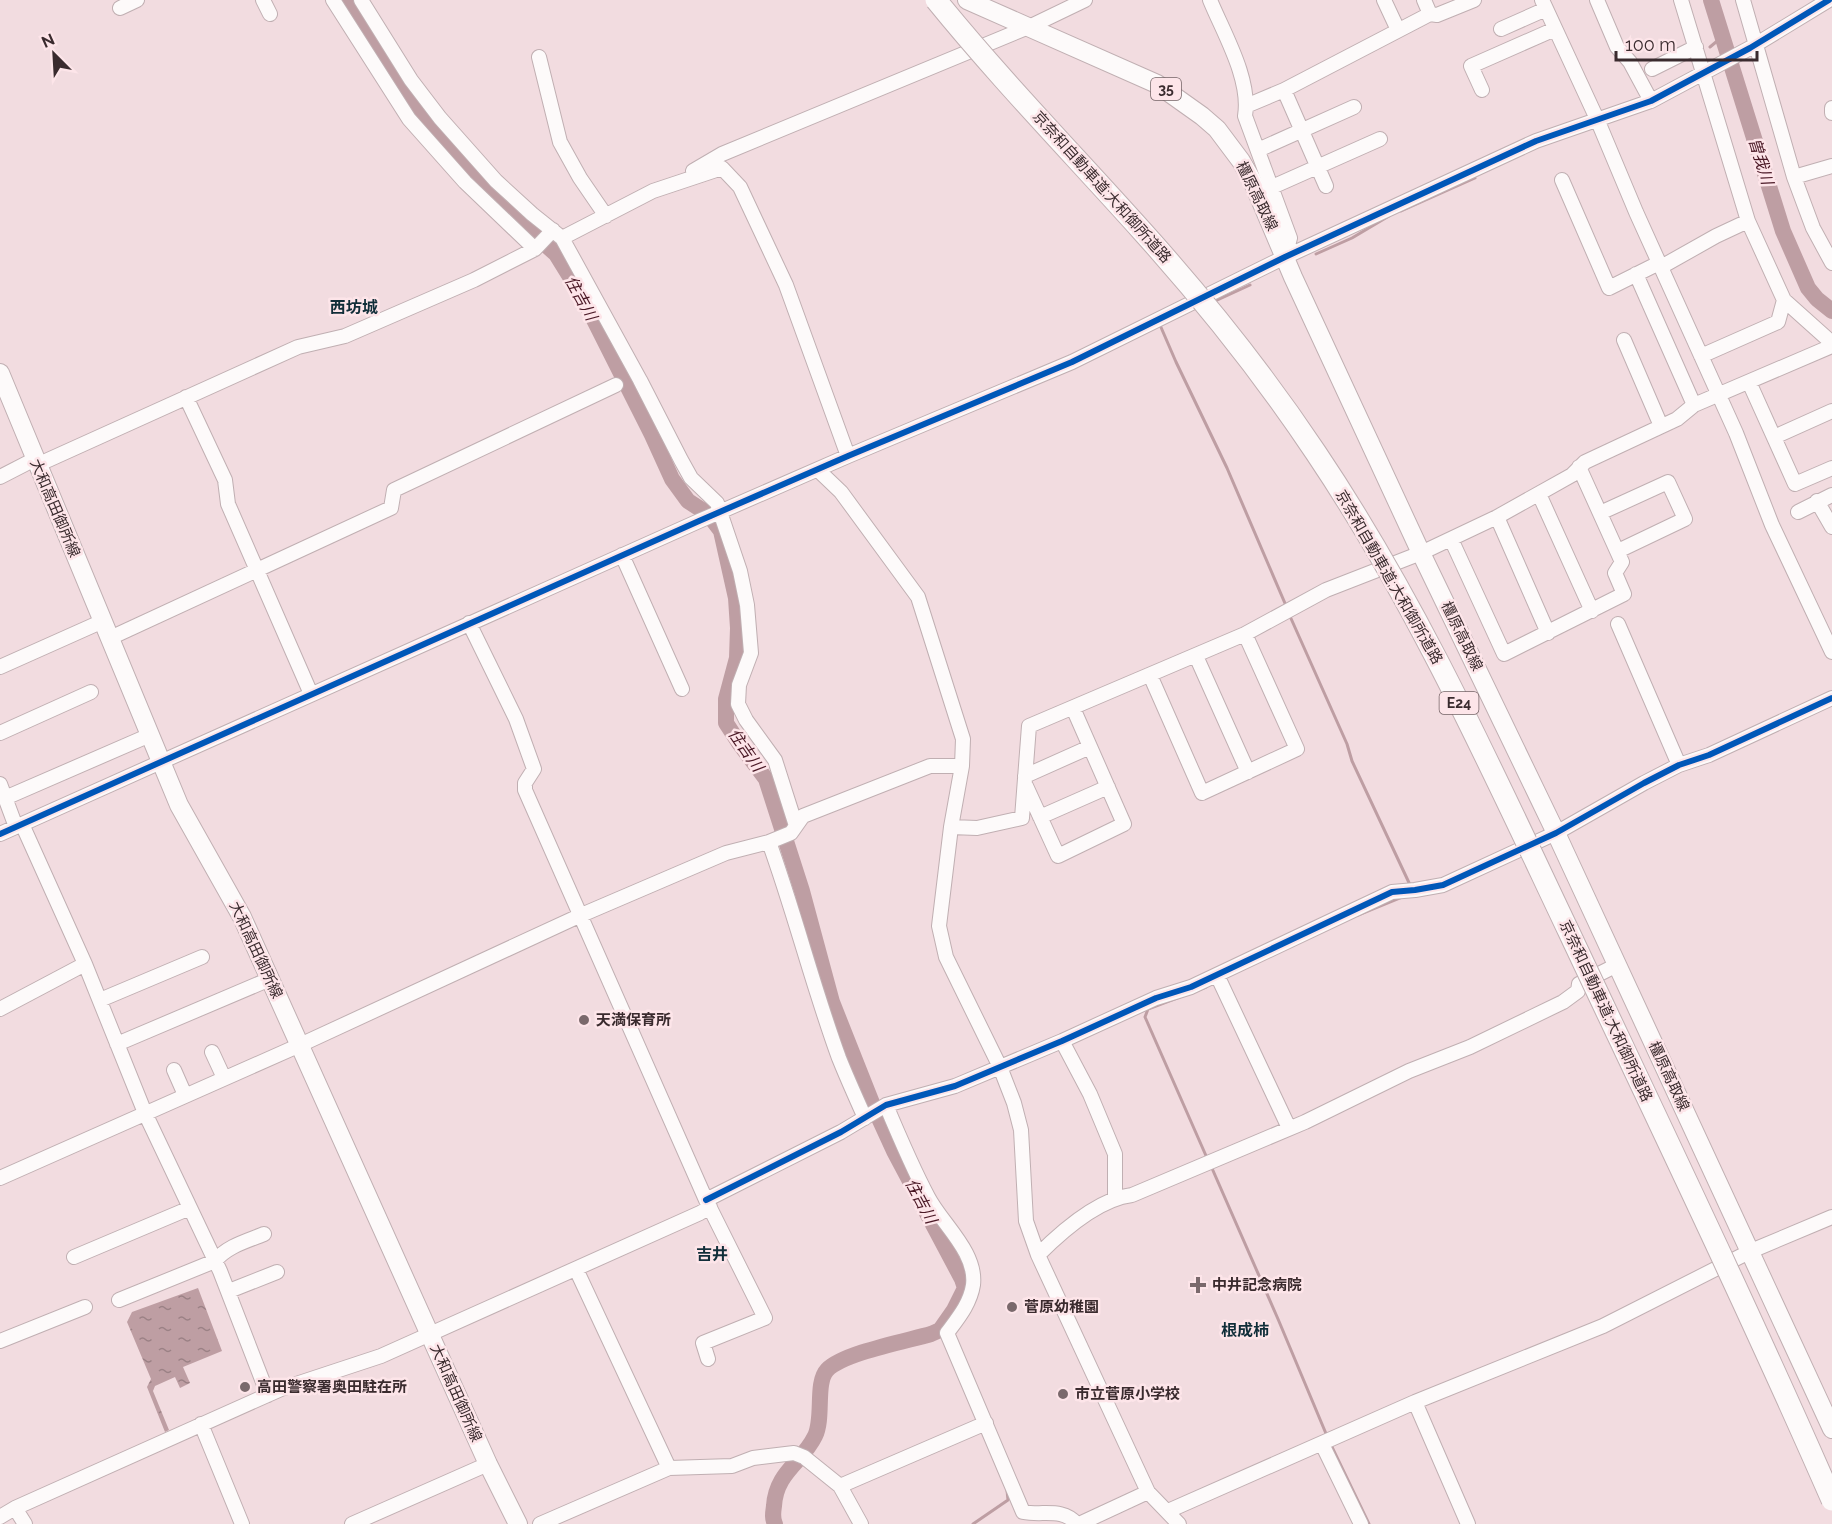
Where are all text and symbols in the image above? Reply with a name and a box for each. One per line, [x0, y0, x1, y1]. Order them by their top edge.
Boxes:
north arrow [24, 24, 84, 84]
scale bar [1616, 24, 1757, 62]
text: N [39, 30, 58, 52]
text: 100 m [1625, 34, 1676, 55]
road number: 35 [1151, 78, 1181, 100]
street label: 京奈和自動車道;大和御所道路 [1029, 107, 1175, 267]
water label: 曽我川 [1745, 135, 1778, 189]
street label: 橿原高取線 [1232, 158, 1282, 234]
water label: 住吉川 [561, 272, 602, 325]
district label: 西坊城 [330, 298, 378, 317]
street label: 大和高田御所線 [26, 456, 84, 560]
street label: 京奈和自動車道;大和御所道路 [1332, 487, 1446, 667]
street label: 橿原高取線 [1437, 598, 1487, 674]
road number: E24 [1440, 692, 1478, 714]
water label: 住吉川 [724, 725, 769, 777]
street label: 大和高田御所線 [226, 899, 286, 1001]
street label: 京奈和自動車道;大和御所道路 [1556, 917, 1656, 1105]
place label: 天満保育所 [596, 1011, 671, 1029]
marker: 天満保育所 [577, 1013, 591, 1027]
street label: 橿原高取線 [1645, 1038, 1693, 1114]
water label: 住吉川 [901, 1175, 942, 1228]
district label: 吉井 [696, 1245, 728, 1264]
marker: 中井記念病院 [1189, 1276, 1207, 1294]
place label: 中井記念病院 [1212, 1276, 1302, 1294]
place label: 菅原幼稚園 [1024, 1298, 1099, 1316]
marker: 菅原幼稚園 [1005, 1300, 1019, 1314]
district label: 根成柿 [1221, 1321, 1269, 1340]
street label: 大和高田御所線 [426, 1341, 486, 1445]
place label: 高田警察署奥田駐在所 [257, 1378, 407, 1396]
marker: 高田警察署奥田駐在所 [238, 1380, 252, 1394]
place label: 市立菅原小学校 [1075, 1385, 1180, 1403]
marker: 市立菅原小学校 [1056, 1387, 1070, 1401]

